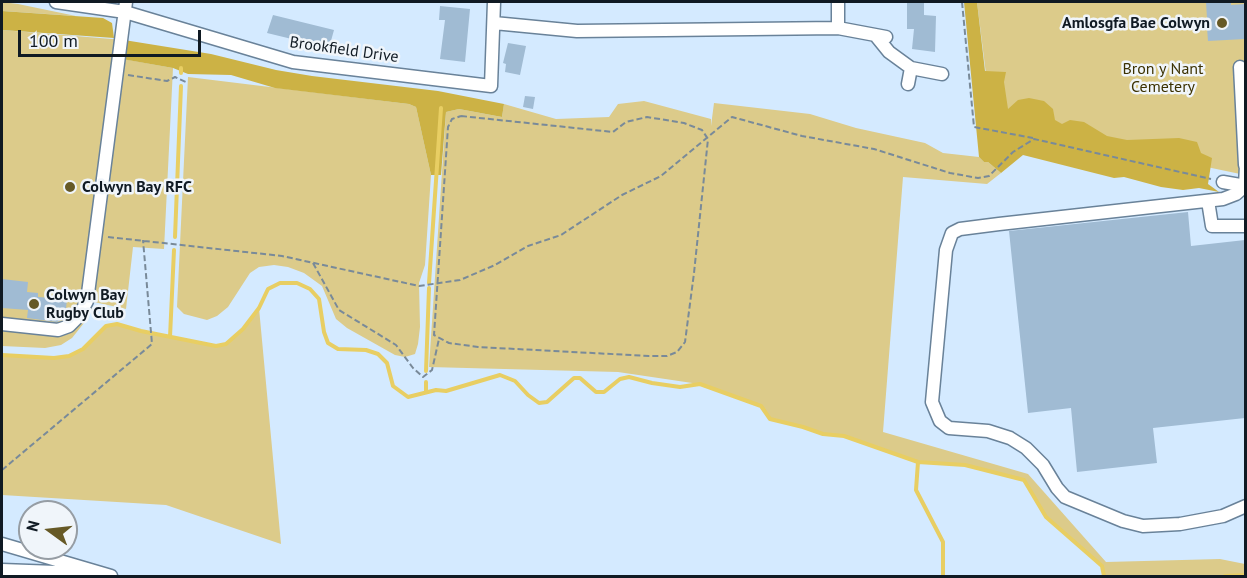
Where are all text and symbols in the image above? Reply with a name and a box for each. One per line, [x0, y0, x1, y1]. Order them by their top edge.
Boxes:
place label: Amlosgfa Bae Colwyn [1062, 13, 1210, 33]
marker: Amlosgfa Bae Colwyn [1215, 16, 1229, 30]
scale bar [21, 18, 204, 56]
text: 100 m [29, 29, 78, 52]
street label: Brookfield Drive [288, 33, 400, 67]
park label: Bron y Nant Cemetery [1123, 59, 1203, 97]
place label: Colwyn Bay RFC [82, 177, 192, 197]
marker: Colwyn Bay RFC [63, 180, 77, 194]
place label: Colwyn Bay Rugby Club [46, 285, 125, 323]
marker: Colwyn Bay Rugby Club [27, 297, 41, 311]
north arrow [18, 500, 78, 560]
text: N [22, 518, 44, 534]

